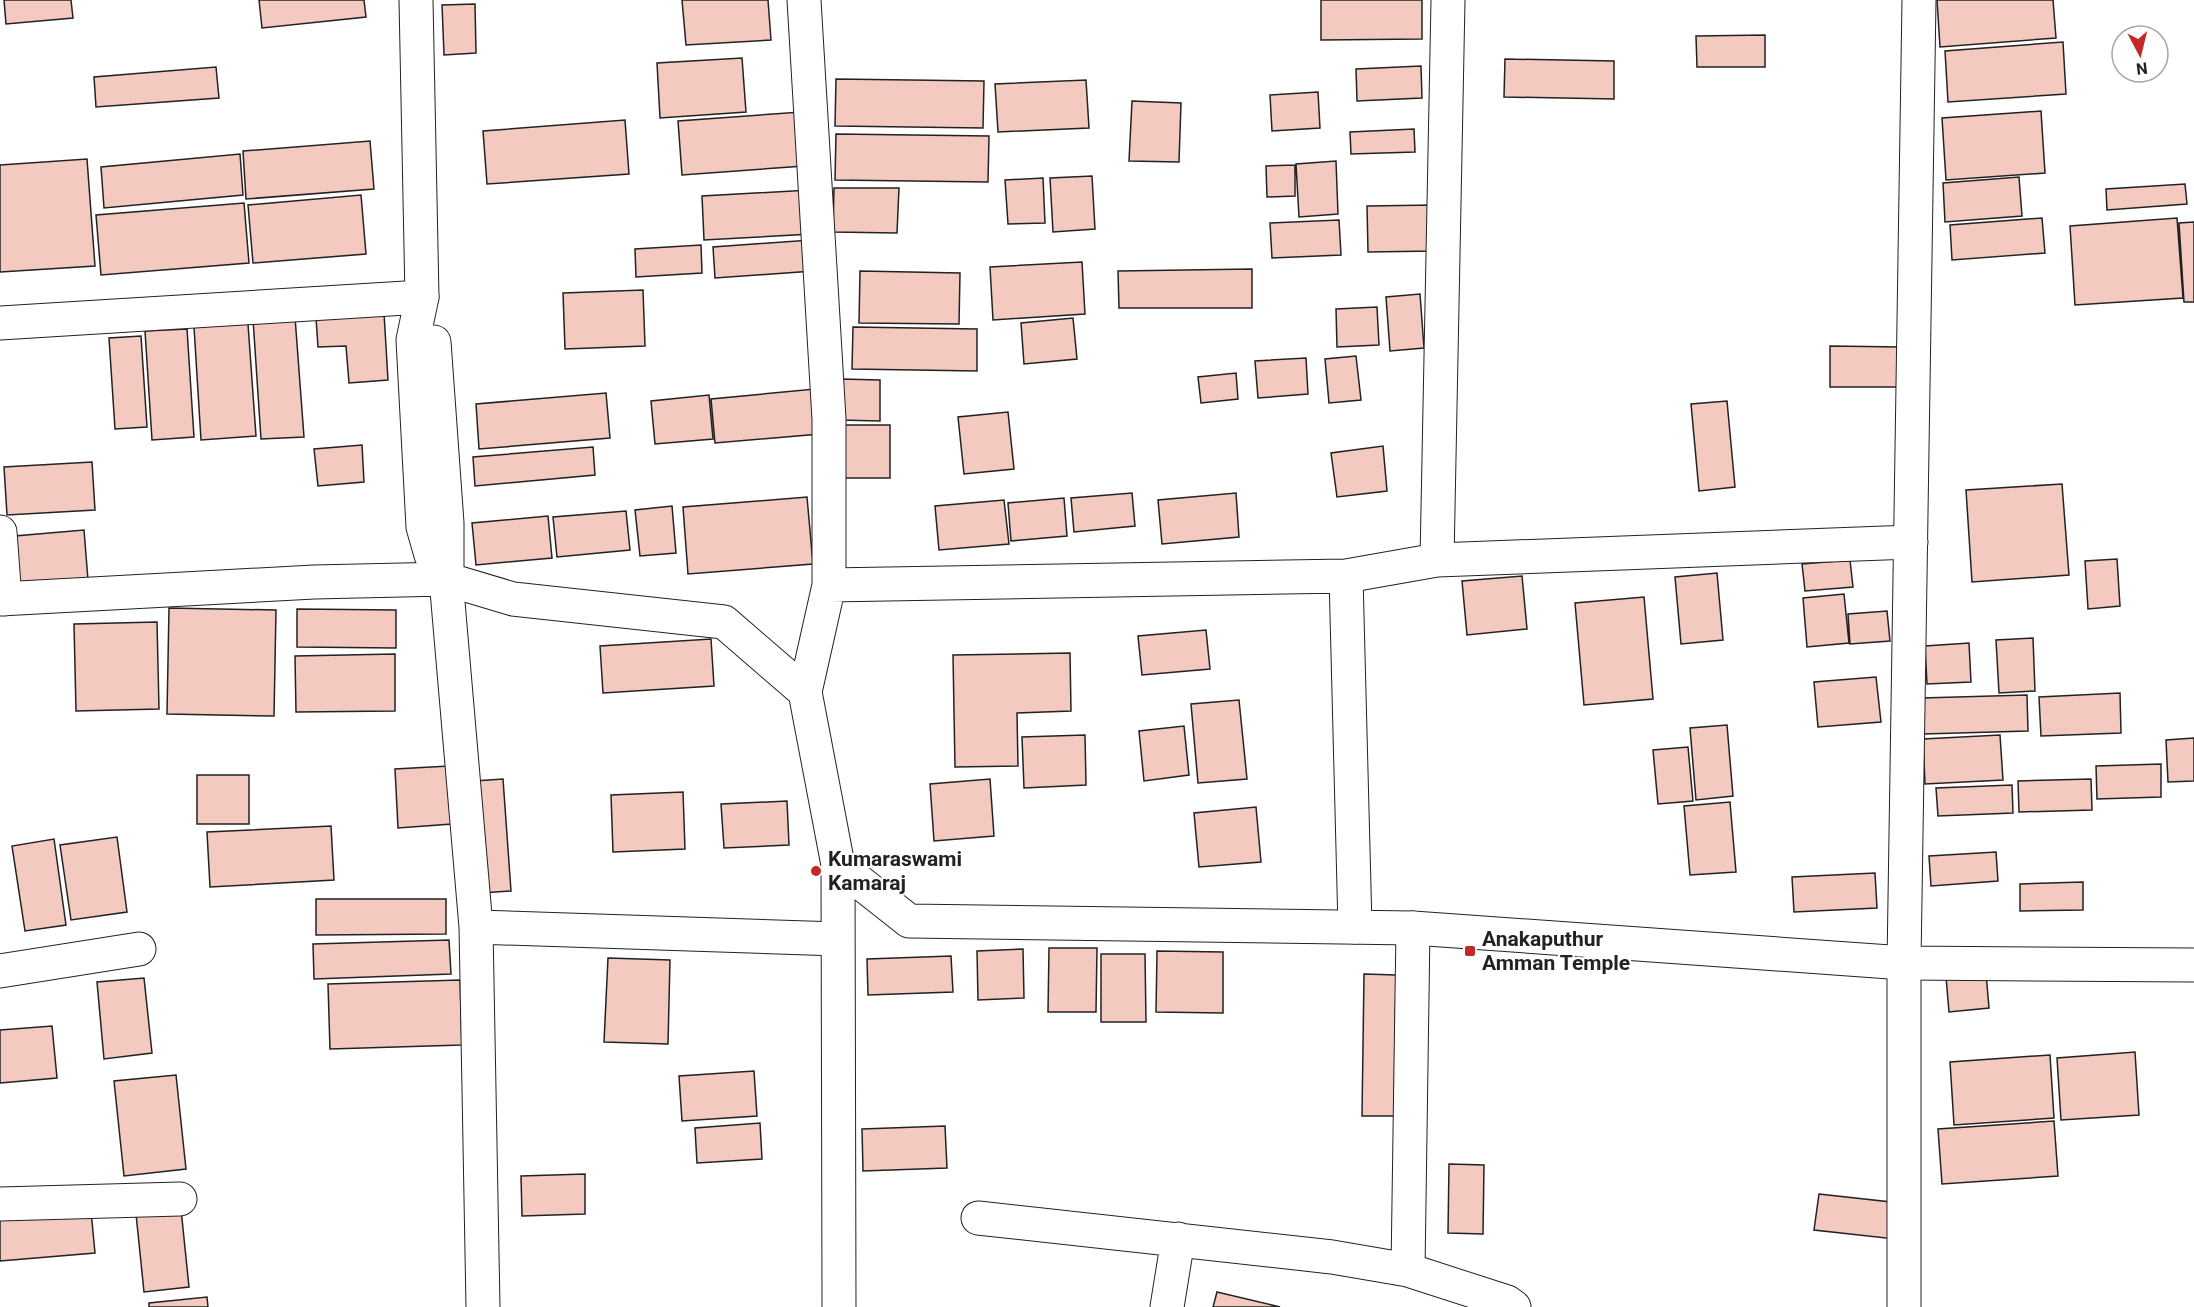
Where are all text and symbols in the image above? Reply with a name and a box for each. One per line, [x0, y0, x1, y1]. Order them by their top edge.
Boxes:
north arrow [2110, 24, 2170, 84]
text: N [2135, 58, 2149, 79]
place label: Kumaraswami Kamaraj [828, 847, 962, 895]
marker: Kumaraswami Kamaraj [809, 864, 823, 878]
place label: Anakaputhur Amman Temple [1482, 927, 1630, 975]
marker: Anakaputhur Amman Temple [1463, 944, 1477, 958]

